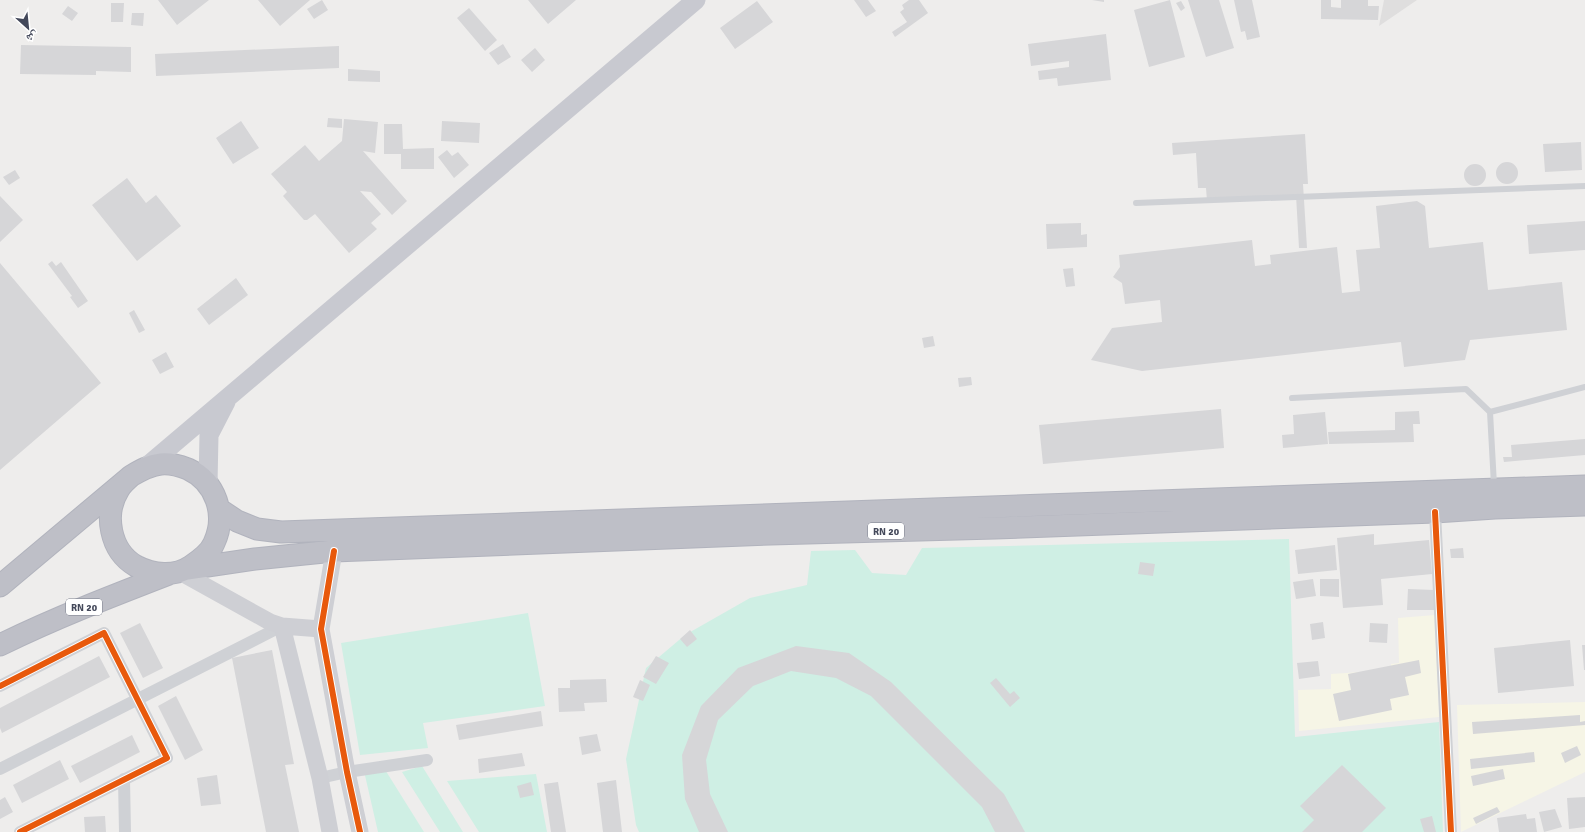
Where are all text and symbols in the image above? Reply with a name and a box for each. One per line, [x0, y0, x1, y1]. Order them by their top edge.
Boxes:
north arrow [8, 8, 48, 48]
text: ش [23, 27, 40, 45]
road number: RN 20 [868, 523, 904, 539]
road number: RN 20 [66, 599, 102, 615]

